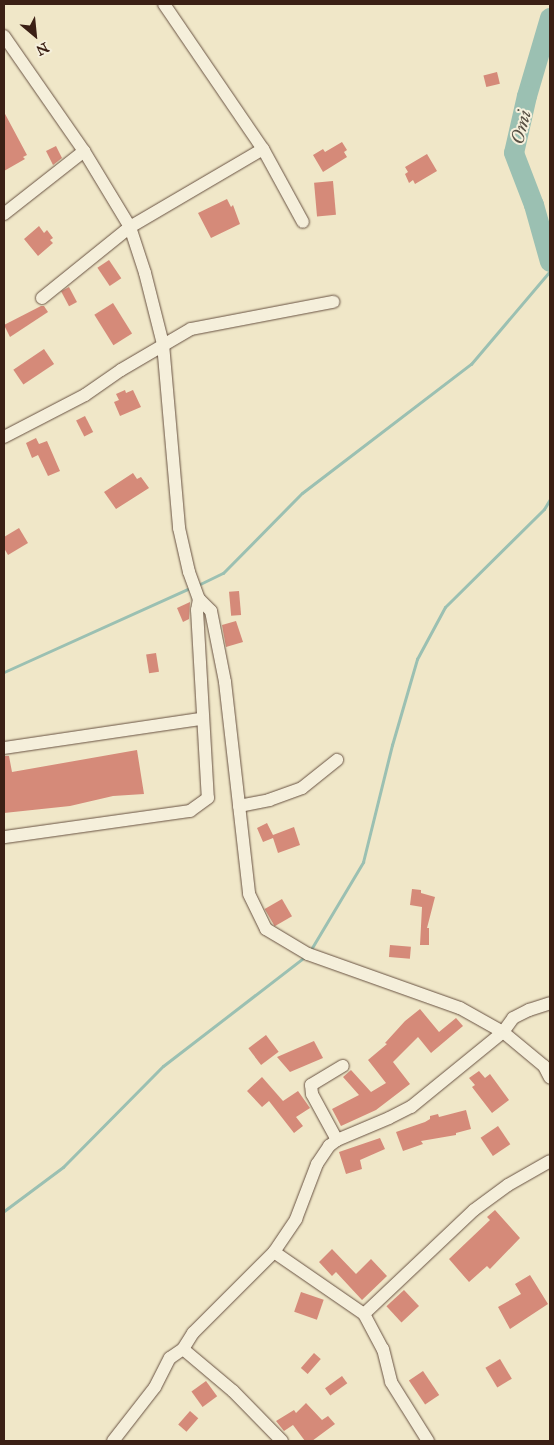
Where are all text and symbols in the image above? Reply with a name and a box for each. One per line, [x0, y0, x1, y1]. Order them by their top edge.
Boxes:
north arrow [10, 10, 60, 60]
text: N [33, 38, 52, 59]
water label: Omi [506, 108, 536, 146]

